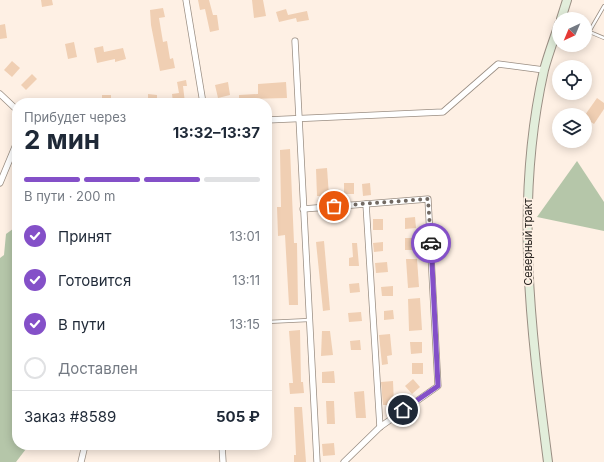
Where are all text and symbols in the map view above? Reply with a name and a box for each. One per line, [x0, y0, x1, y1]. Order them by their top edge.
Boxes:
north arrow [552, 12, 592, 52]
map controls [552, 12, 592, 148]
button: locate [552, 60, 592, 100]
button: layers [552, 108, 592, 148]
text: Прибудет через [24, 109, 126, 125]
text: 13:32–13:37 [173, 123, 260, 142]
text: 2 мин [24, 124, 100, 155]
text: В пути · 200 m [24, 188, 116, 204]
pin [317, 189, 351, 223]
icon: bag [323, 195, 345, 217]
street label: Северный тракт [521, 197, 535, 286]
courier [411, 223, 451, 263]
icon: check [24, 225, 46, 247]
text: Принят [58, 227, 111, 246]
text: 13:01 [229, 228, 260, 244]
icon: car [420, 232, 442, 254]
icon: check [24, 269, 46, 291]
text: Готовится [58, 271, 131, 290]
text: 13:11 [232, 272, 260, 288]
icon: check [24, 313, 46, 335]
text: В пути [58, 315, 105, 334]
text: 13:15 [230, 316, 260, 332]
text: Доставлен [58, 359, 138, 378]
pin [386, 393, 420, 427]
icon: home [392, 399, 414, 421]
text: Заказ #8589 [24, 407, 116, 426]
text: 505 ₽ [216, 407, 260, 426]

